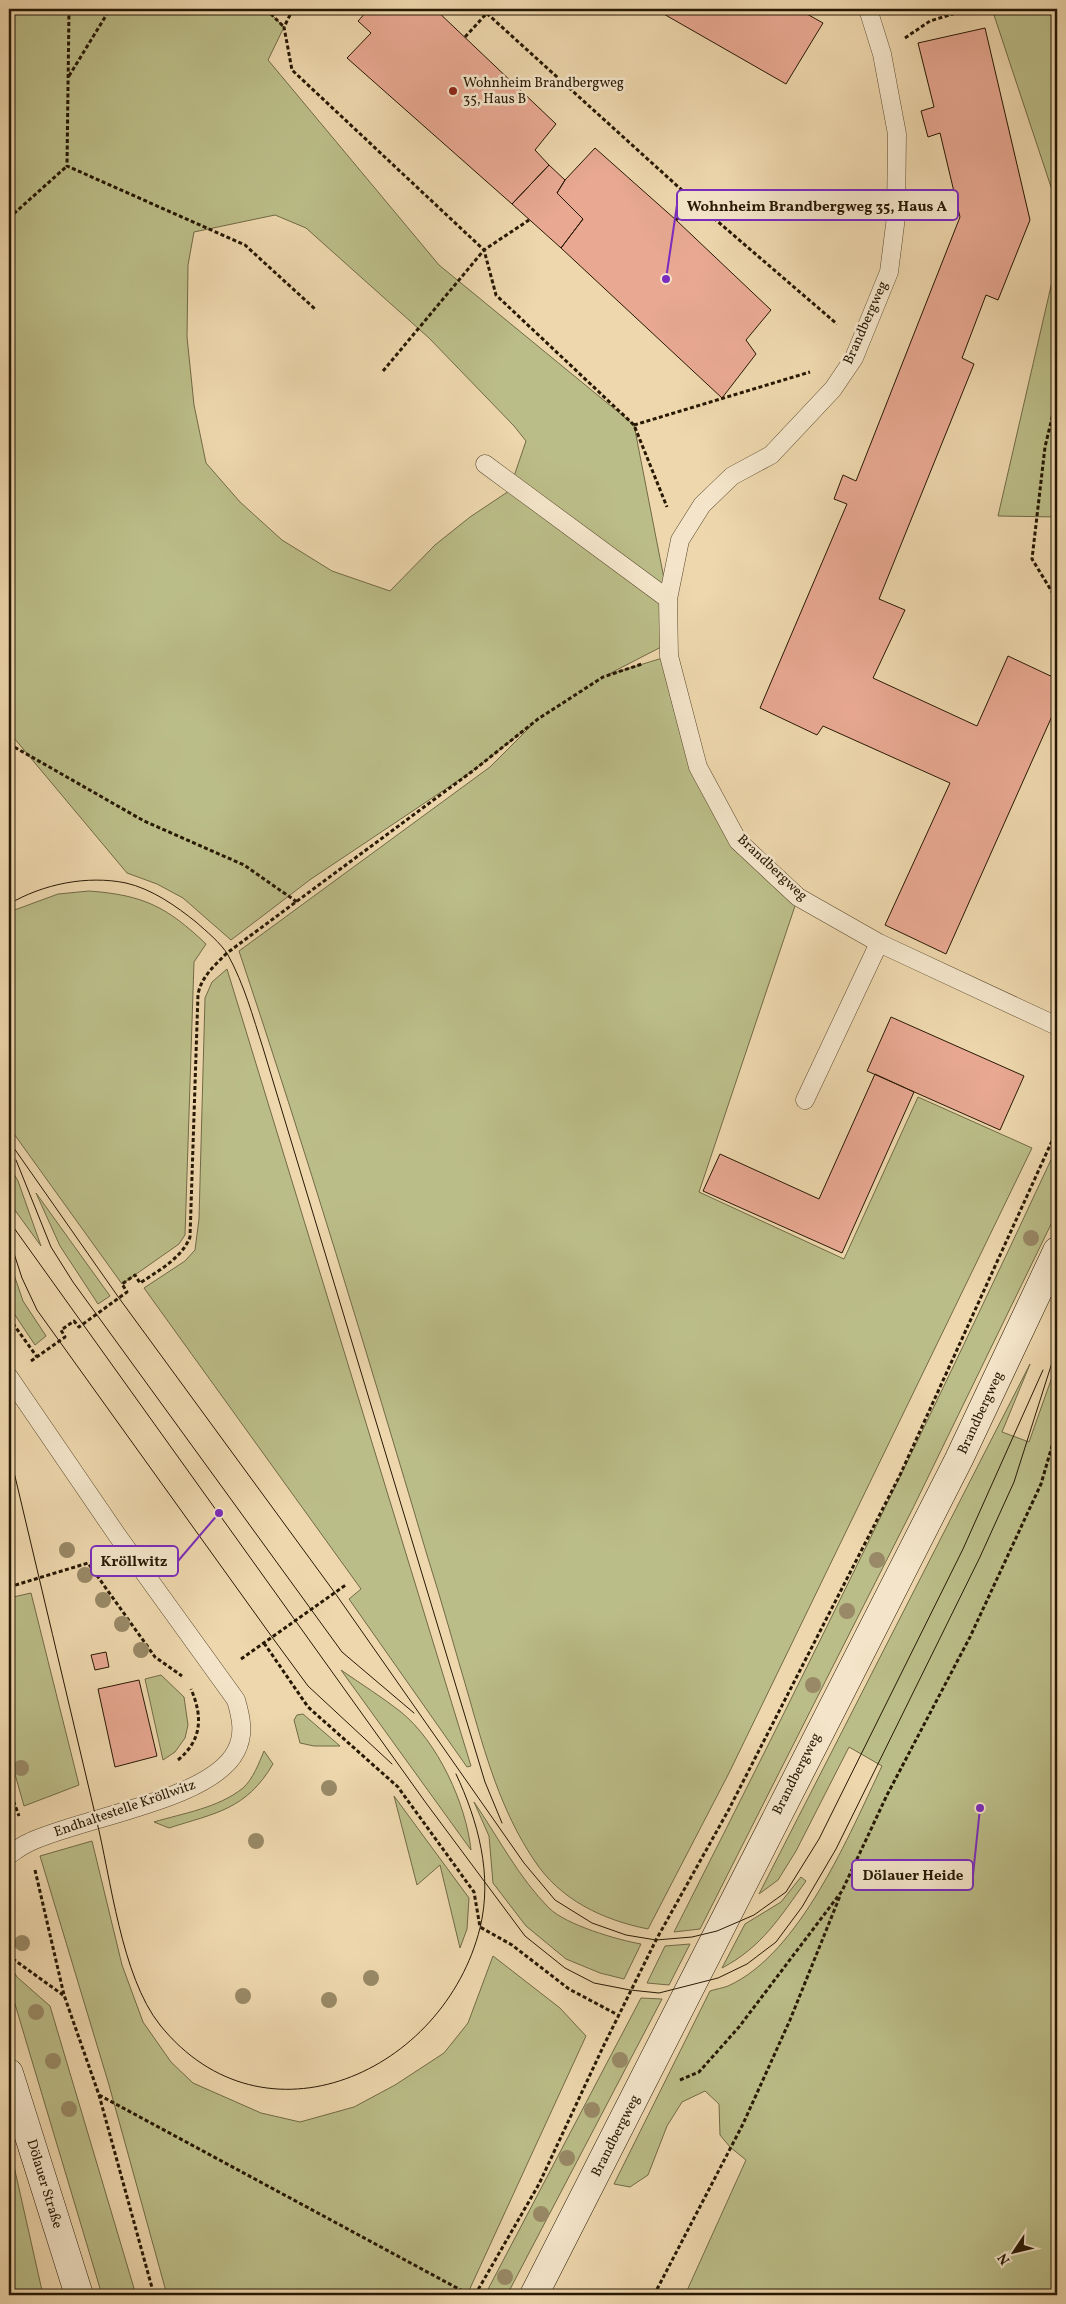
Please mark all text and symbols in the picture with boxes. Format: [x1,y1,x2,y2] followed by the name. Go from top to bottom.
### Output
[463,74,624,109] place label: Wohnheim Brandbergweg 35, Haus B
[447,85,459,97] marker: Wohnheim Brandbergweg 35, Haus B
[677,190,958,220] callout: Wohnheim Brandbergweg 35, Haus A
[687,197,947,218] text: Wohnheim Brandbergweg 35, Haus A
[839,278,893,368] street label: Brandbergweg
[733,830,811,906] street label: Brandbergweg
[953,1368,1009,1458] street label: Brandbergweg
[91,1546,178,1576] callout: Kröllwitz
[100,1552,168,1573] text: Kröllwitz
[768,1730,826,1818] street label: Brandbergweg
[52,1776,198,1842] street label: Endhaltestelle Kröllwitz
[852,1860,973,1890] callout: Dölauer Heide
[863,1866,964,1887] text: Dölauer Heide
[587,2092,645,2180] street label: Brandbergweg
[21,2137,67,2231] street label: Dölauer Straße
[988,2226,1038,2276] north arrow
[994,2249,1015,2268] text: N

